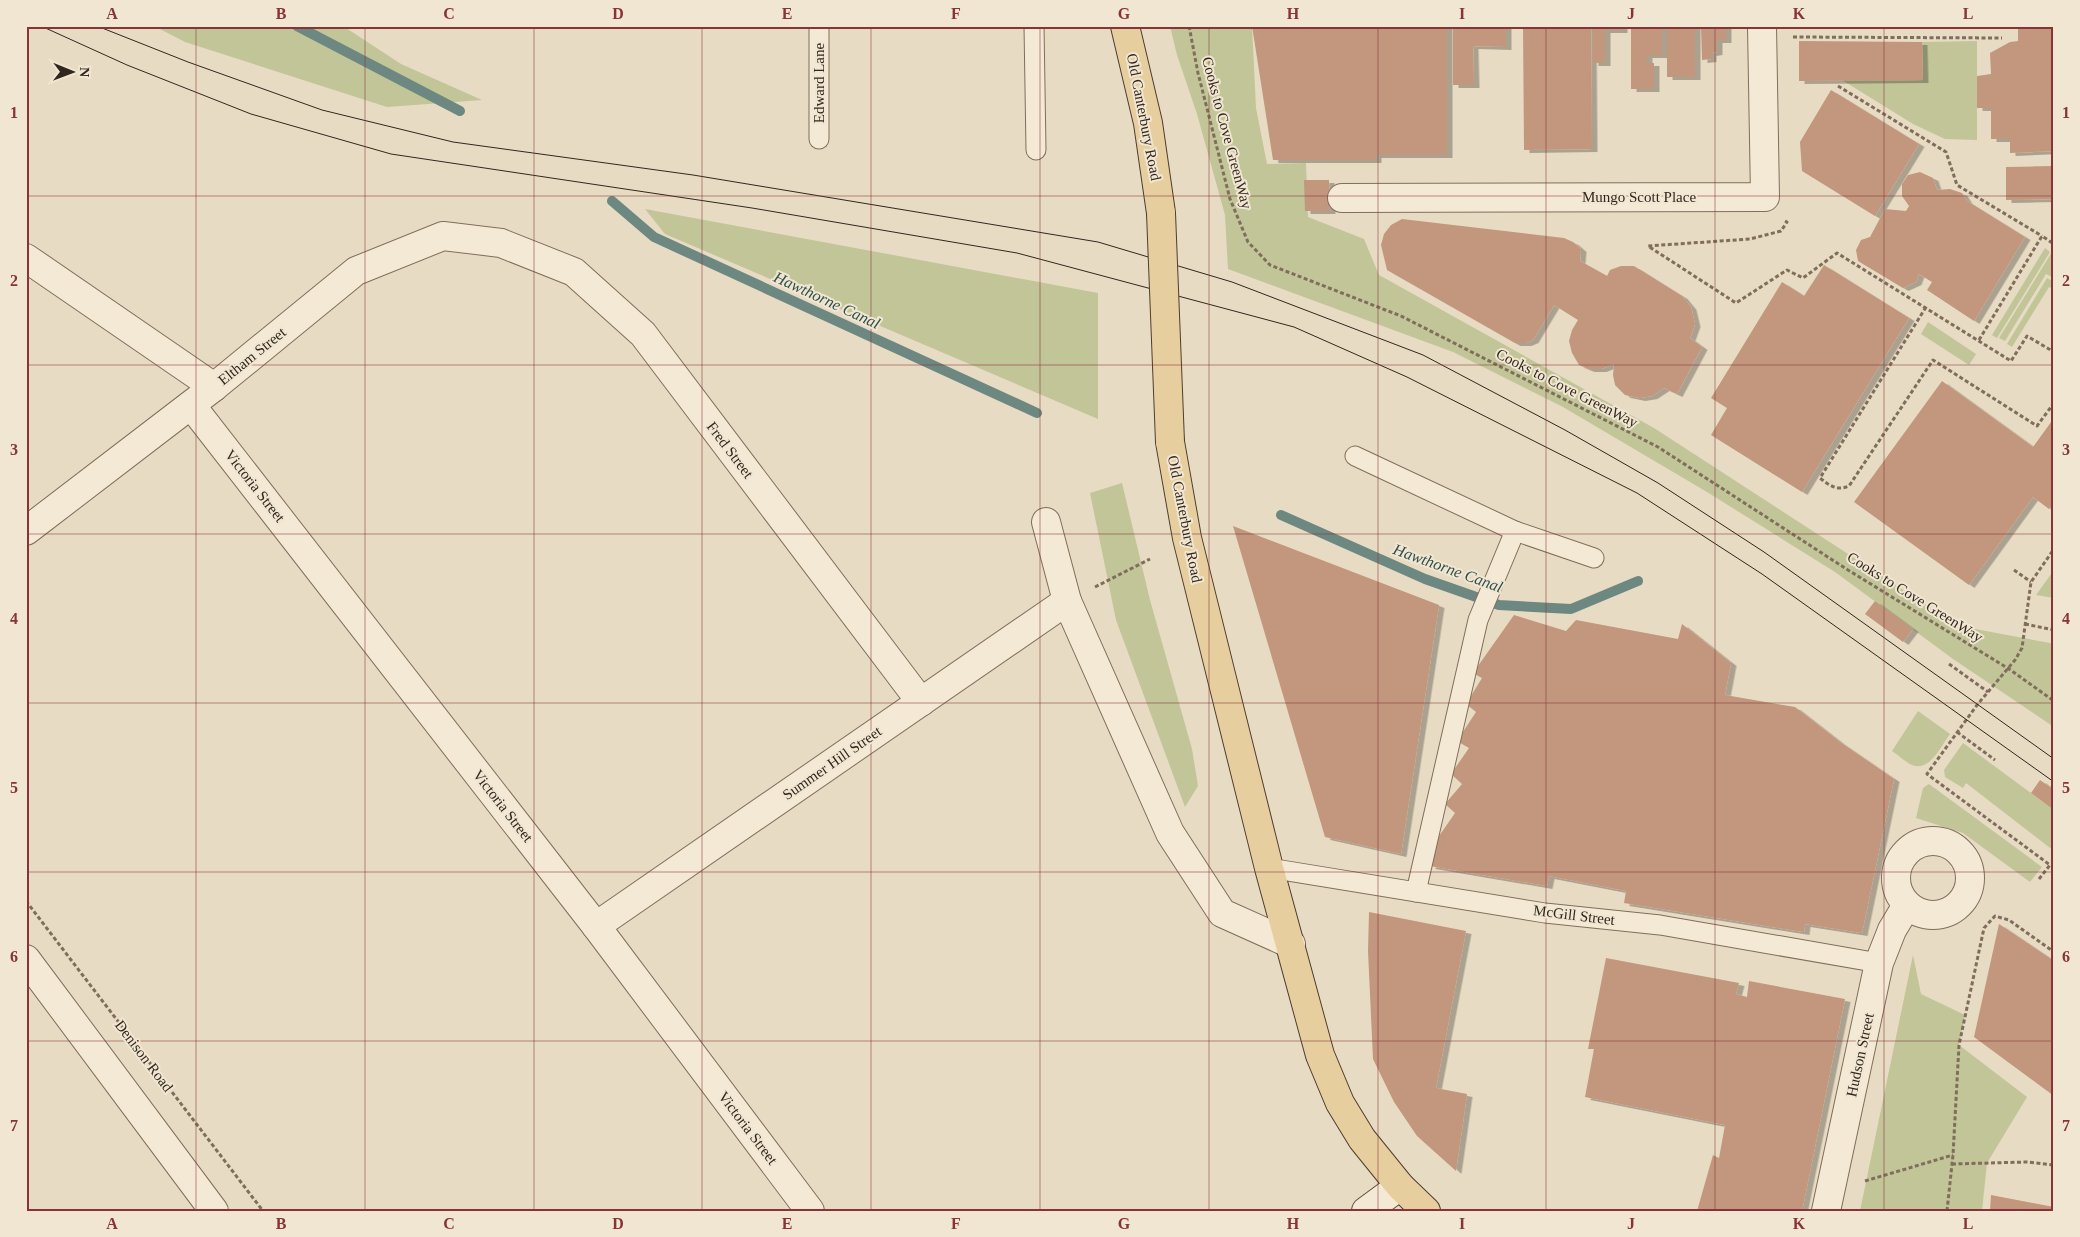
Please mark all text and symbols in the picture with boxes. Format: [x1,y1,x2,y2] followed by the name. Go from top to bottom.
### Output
[106,5,118,22] text: A
[276,5,287,22] text: B
[443,5,455,22] text: C
[612,5,624,22] text: D
[782,5,792,22] text: E
[951,5,961,22] text: F
[1118,5,1131,22] text: G
[1287,5,1300,22] text: H
[1459,5,1465,22] text: I
[1627,5,1635,22] text: J
[1793,5,1806,22] text: K
[1963,5,1973,22] text: L
[811,42,827,123] street label: Edward Lane
[48,48,98,98] north arrow
[1124,52,1164,182] street label: Old Canterbury Road
[1199,55,1255,211] street label: Cooks to Cove GreenWay
[77,67,92,77] text: N
[10,104,18,121] text: 1
[2062,104,2070,121] text: 1
[1582,189,1696,205] street label: Mungo Scott Place
[770,268,883,332] water label: Hawthorne Canal
[10,272,18,289] text: 2
[2062,272,2070,289] text: 2
[215,323,290,388] street label: Eltham Street
[1494,345,1641,431] street label: Cooks to Cove GreenWay
[704,419,757,482] street label: Fred Street
[10,441,18,458] text: 3
[2062,441,2070,458] text: 3
[222,447,289,526] street label: Victoria Street
[1165,454,1205,584] street label: Old Canterbury Road
[1390,540,1506,596] water label: Hawthorne Canal
[1844,549,1986,646] street label: Cooks to Cove GreenWay
[10,610,18,627] text: 4
[2062,610,2070,627] text: 4
[780,723,885,803] street label: Summer Hill Street
[470,767,537,846] street label: Victoria Street
[10,779,18,796] text: 5
[2062,779,2070,796] text: 5
[1532,902,1617,928] street label: McGill Street
[10,948,18,965] text: 6
[2062,948,2070,965] text: 6
[1843,1011,1877,1098] street label: Hudson Street
[112,1017,176,1095] street label: Denison Road
[715,1088,781,1168] street label: Victoria Street
[10,1117,18,1134] text: 7
[2062,1117,2070,1134] text: 7
[106,1215,118,1232] text: A
[276,1215,287,1232] text: B
[443,1215,455,1232] text: C
[612,1215,624,1232] text: D
[782,1215,792,1232] text: E
[951,1215,961,1232] text: F
[1118,1215,1131,1232] text: G
[1287,1215,1300,1232] text: H
[1459,1215,1465,1232] text: I
[1627,1215,1635,1232] text: J
[1793,1215,1806,1232] text: K
[1963,1215,1973,1232] text: L

